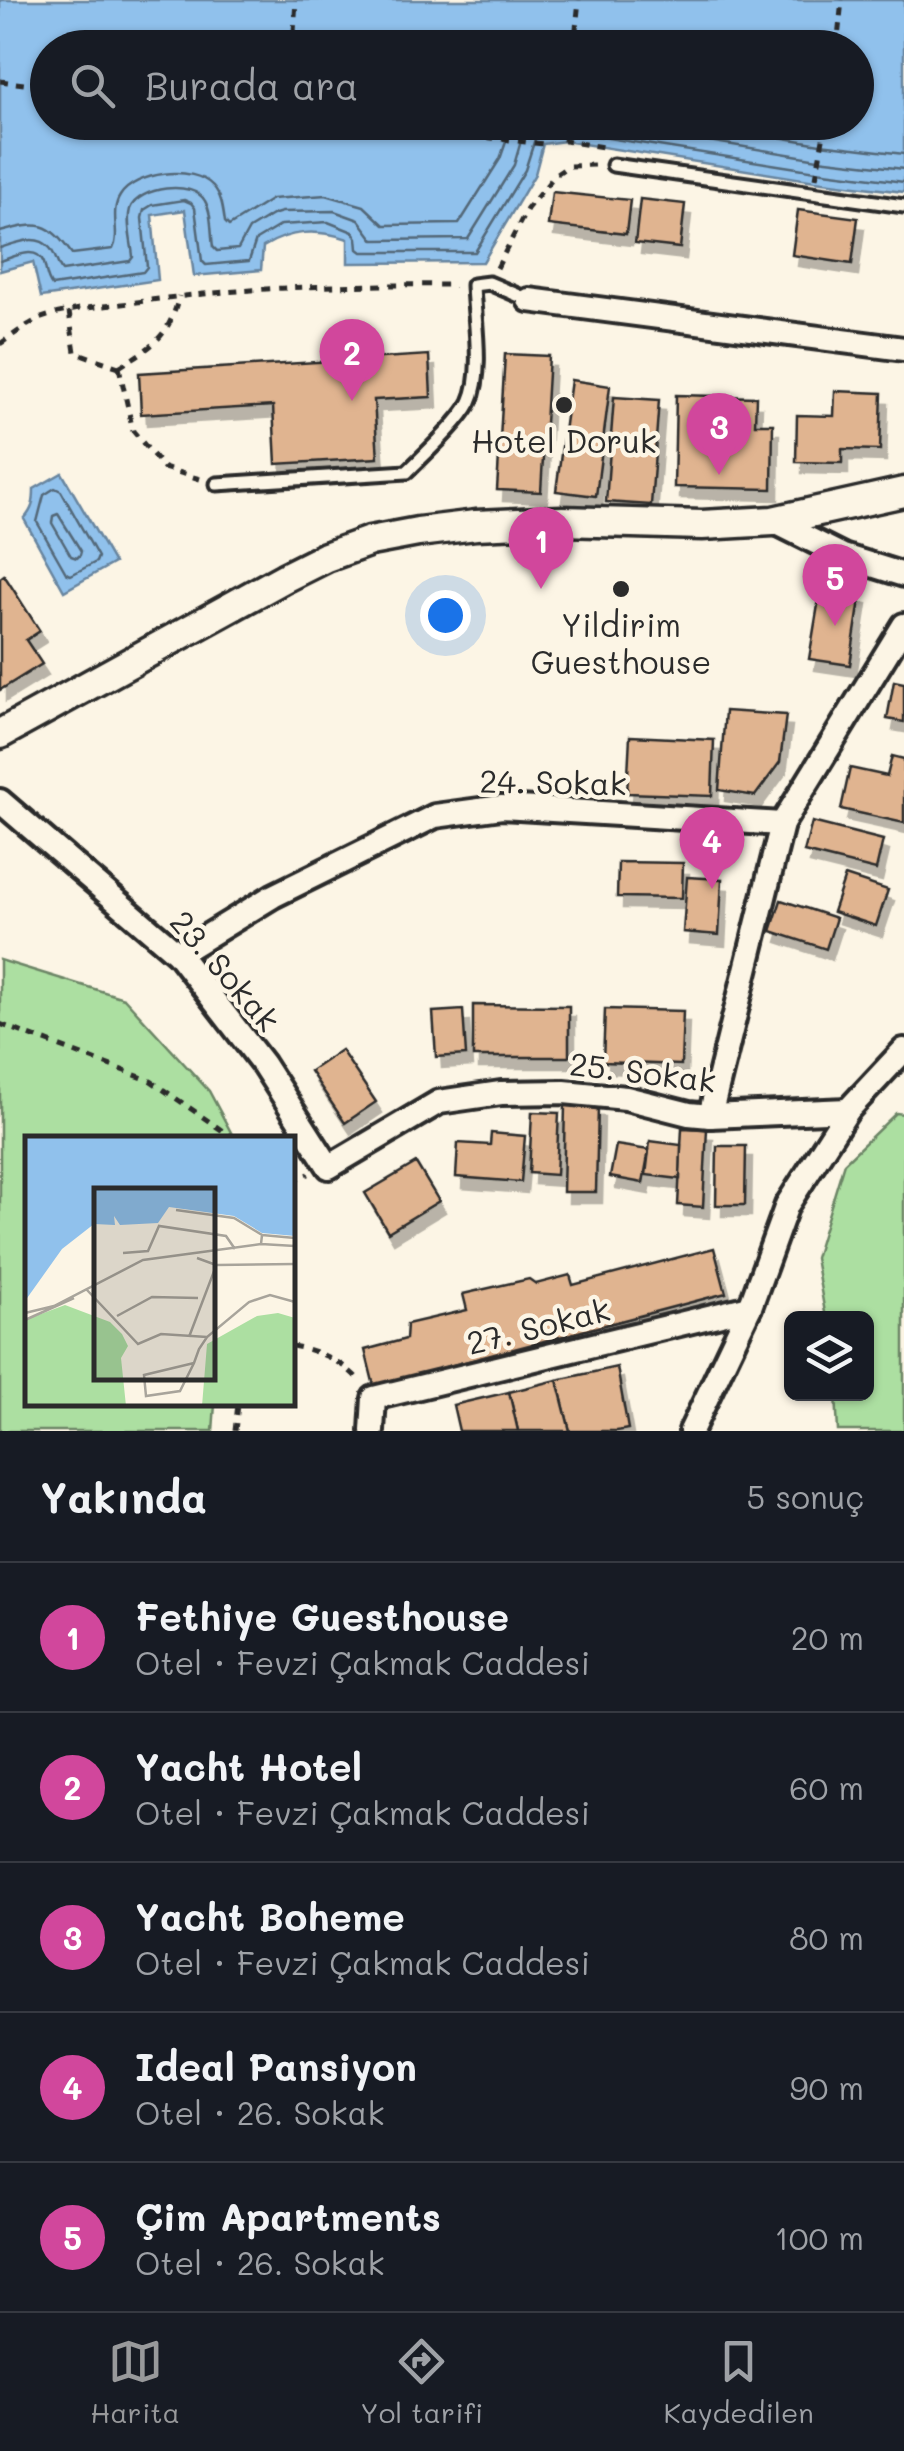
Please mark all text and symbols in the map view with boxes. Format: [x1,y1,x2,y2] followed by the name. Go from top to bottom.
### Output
[30,30,874,140] search box
[65,58,120,113] icon: search
[145,60,359,110] text: Burada ara
[320,318,384,401] pin: 2
[686,392,752,475] pin: 3
[553,394,575,416] marker: Hotel Doruk
[471,419,657,461] place label: Hotel Doruk
[508,506,574,589] pin: 1
[802,544,868,626] pin: 5
[610,578,632,600] marker: Yildirim Guesthouse
[420,590,471,641] your location
[531,603,711,682] place label: Yildirim Guesthouse
[479,759,627,803] street label: 24. Sokak
[680,806,744,889] pin: 4
[162,901,290,1039] street label: 23. Sokak
[567,1041,719,1101] street label: 25. Sokak
[25,1136,295,1406] inset map
[462,1287,614,1363] street label: 27. Sokak
[784,1311,874,1401] map controls
[784,1311,874,1401] button: layers
[40,1469,207,1524] text: Yakında
[747,1475,864,1517] text: 5 sonuç
[135,1591,509,1641] text: Fethiye Guesthouse
[65,1616,80,1658] text: 1
[791,1616,864,1658] text: 20 m
[135,1641,590,1683] text: Otel · Fevzi Çakmak Caddesi
[135,1741,362,1791] text: Yacht Hotel
[64,1766,81,1808] text: 2
[789,1766,864,1808] text: 60 m
[135,1791,590,1833] text: Otel · Fevzi Çakmak Caddesi
[135,1891,405,1941] text: Yacht Boheme
[63,1916,82,1958] text: 3
[789,1916,864,1958] text: 80 m
[135,1941,590,1983] text: Otel · Fevzi Çakmak Caddesi
[135,2041,417,2091] text: Ideal Pansiyon
[62,2066,83,2108] text: 4
[790,2066,864,2108] text: 90 m
[135,2091,384,2133] text: Otel · 26. Sokak
[135,2191,441,2241] text: Çim Apartments
[63,2216,82,2258] text: 5
[774,2216,864,2258] text: 100 m
[135,2241,384,2283] text: Otel · 26. Sokak
[90,2334,180,2430] tab: Harita
[360,2334,483,2430] tab: Yol tarifi
[663,2334,814,2430] tab: Kaydedilen

